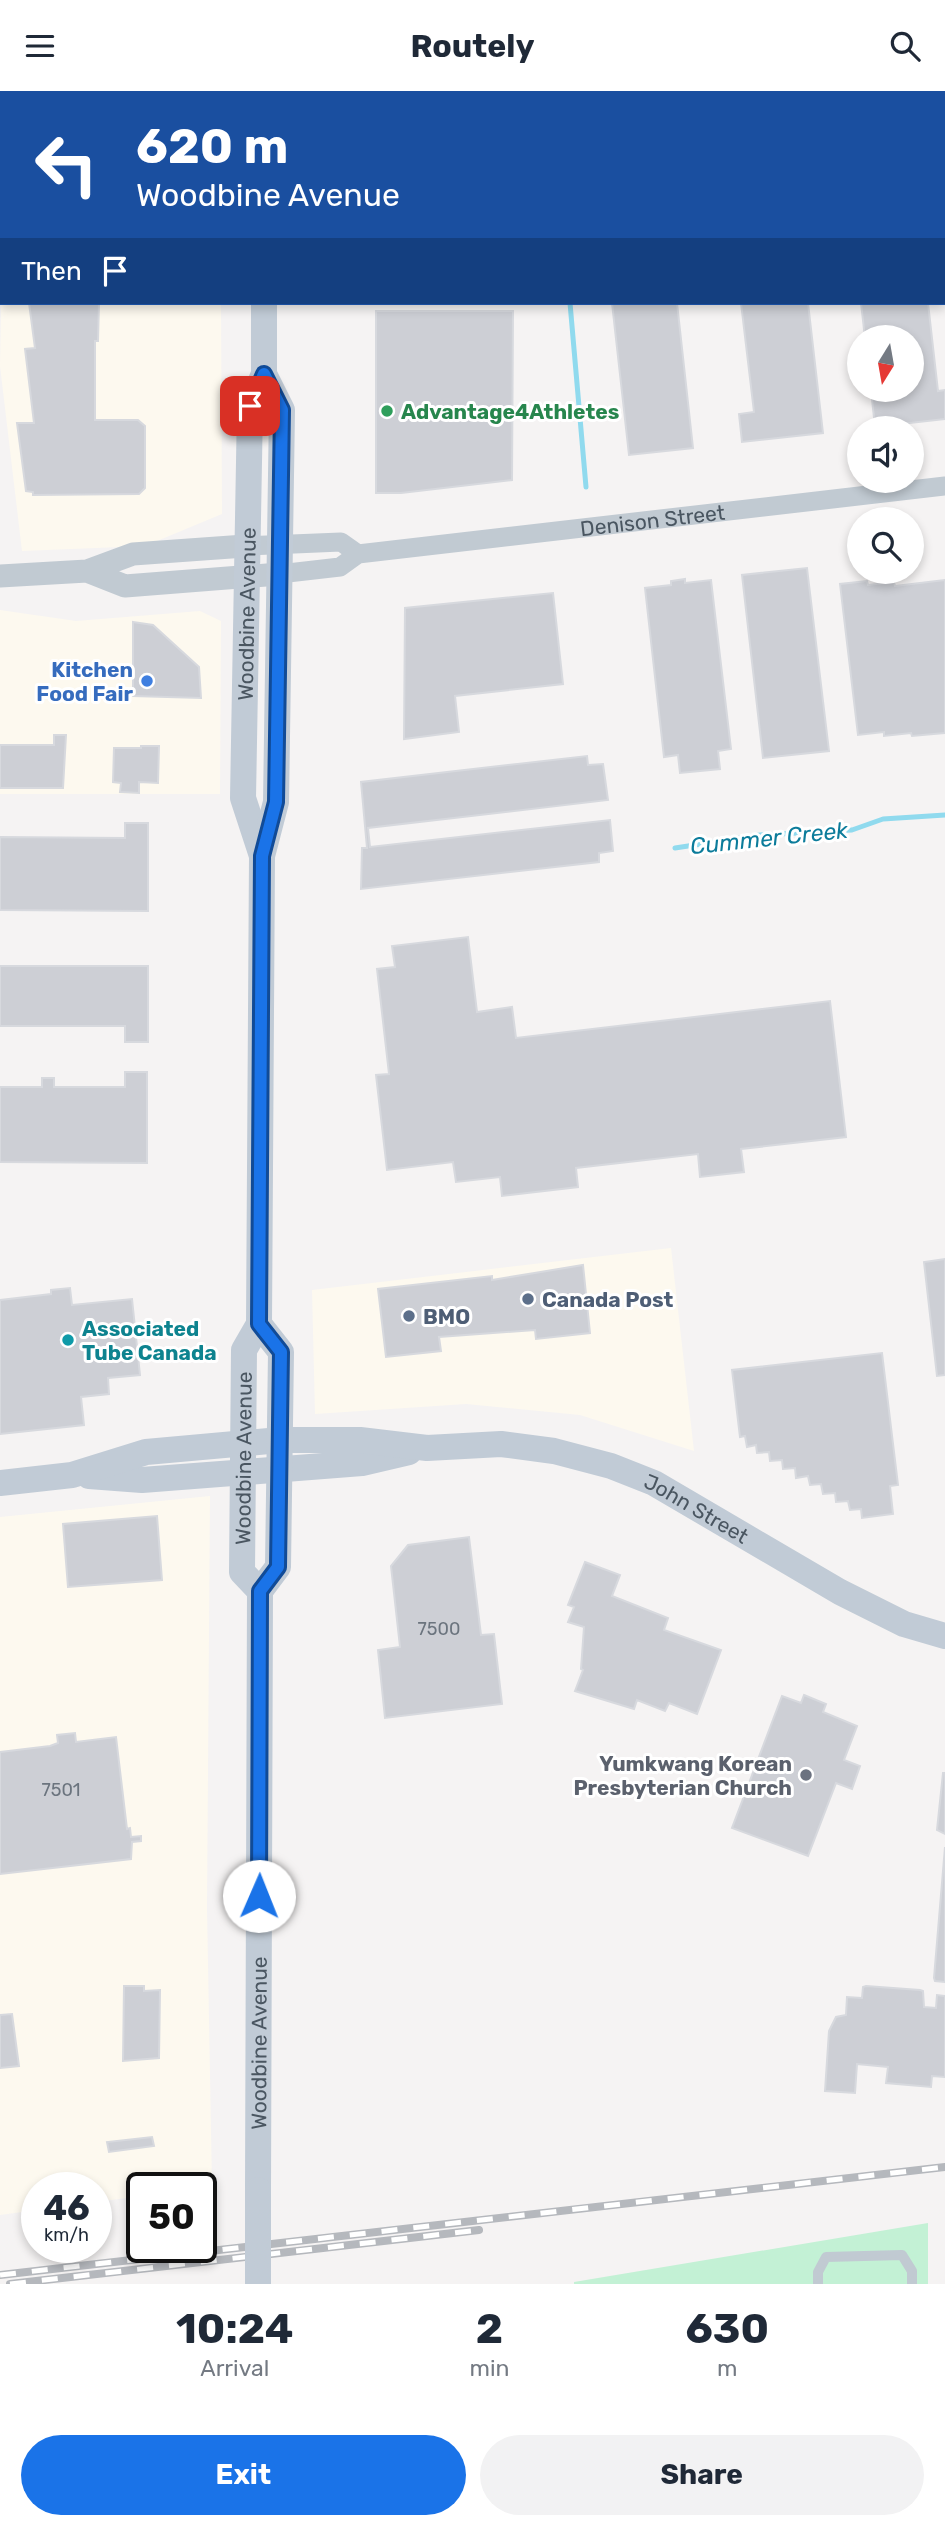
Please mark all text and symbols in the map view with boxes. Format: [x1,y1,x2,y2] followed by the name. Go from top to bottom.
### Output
[21,27,59,65] icon: menu
[410,27,535,65] text: Routely
[886,27,924,65] icon: search
[136,117,288,175] text: 620 m
[21,119,112,210] icon: left
[136,176,400,214] text: Woodbine Avenue
[96,252,134,290] icon: arrive
[21,256,82,287] text: Then
[847,325,924,403] north arrow
[847,325,924,584] map controls
[220,376,280,436] pin
[231,387,269,425] icon: arrive
[401,399,619,424] place label: Advantage4Athletes
[379,403,395,419] marker: Advantage4Athletes
[847,416,924,493] button: sound
[579,499,726,541] street label: Denison Street
[847,507,924,584] button: search
[232,527,260,701] street label: Woodbine Avenue
[36,657,133,706] place label: Kitchen Food Fair
[139,673,155,689] marker: Kitchen Food Fair
[689,816,850,860] water label: Cummer Creek
[542,1287,674,1312] place label: Canada Post
[520,1291,536,1307] marker: Canada Post
[423,1304,470,1329] place label: BMO
[401,1308,417,1324] marker: BMO
[82,1316,217,1365] place label: Associated Tube Canada
[60,1332,76,1348] marker: Associated Tube Canada
[230,1371,256,1545] street label: Woodbine Avenue
[641,1468,753,1548] street label: John Street
[418,1618,460,1640] house number: 7500
[573,1751,792,1800] place label: Yumkwang Korean Presbyterian Church
[798,1767,814,1783] marker: Yumkwang Korean Presbyterian Church
[41,1779,81,1801] house number: 7501
[222,1859,296,1933] position arrow
[246,1956,271,2130] street label: Woodbine Avenue
[126,2172,217,2263] speed limit sign: 50
[43,2187,90,2229] text: 46
[44,2224,89,2246] text: km/h
[176,2304,293,2354] text: 10:24
[476,2304,503,2354] text: 2
[685,2304,769,2354] text: 630
[200,2354,269,2382] text: Arrival
[469,2354,509,2382] text: min
[717,2354,737,2382] text: m
[21,2435,466,2515] button: Exit
[480,2435,924,2515] button: Share

